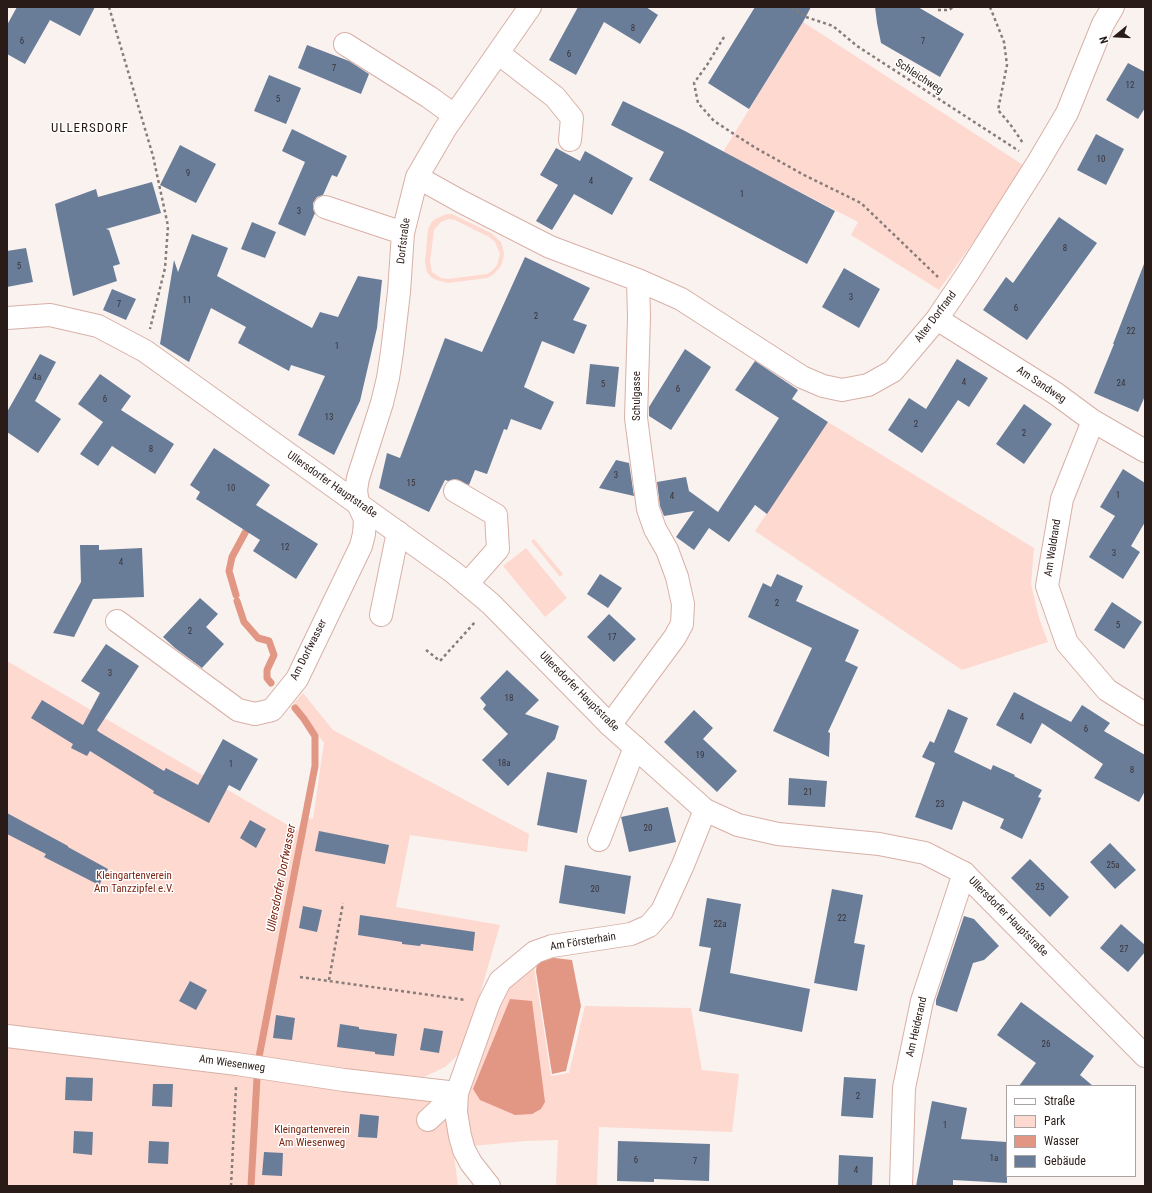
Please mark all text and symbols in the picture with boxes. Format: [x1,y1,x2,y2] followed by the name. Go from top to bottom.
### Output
[1096,16,1136,56] north arrow
[631,24,635,34] house number: 8
[1097,35,1111,45] text: N
[20,37,24,47] house number: 6
[921,37,925,47] house number: 7
[567,50,571,60] house number: 6
[893,57,945,97] street label: Schleichweg
[332,64,336,74] house number: 7
[1126,81,1134,91] house number: 12
[276,95,280,105] house number: 5
[51,121,129,137] district label: ULLERSDORF
[1097,155,1105,165] house number: 10
[186,169,190,179] house number: 9
[589,177,593,187] house number: 4
[740,190,744,200] house number: 1
[297,207,301,217] house number: 3
[395,217,413,265] street label: Dorfstraße
[1063,244,1067,254] house number: 8
[17,262,21,272] house number: 5
[912,289,960,345] street label: Alter Dorfrand
[849,293,853,303] house number: 3
[183,296,191,306] house number: 11
[117,300,121,310] house number: 7
[1014,304,1018,314] house number: 6
[534,312,538,322] house number: 2
[1127,327,1135,337] house number: 22
[335,342,339,352] house number: 1
[1014,364,1068,406] street label: Am Sandweg
[630,371,644,421] street label: Schulgasse
[33,373,41,383] house number: 4a
[962,378,966,388] house number: 4
[1117,379,1125,389] house number: 24
[601,380,605,390] house number: 5
[676,385,680,395] house number: 6
[103,395,107,405] house number: 6
[325,413,333,423] house number: 13
[914,420,918,430] house number: 2
[1022,429,1026,439] house number: 2
[149,445,153,455] house number: 8
[284,449,380,521] street label: Ullersdorfer Hauptstraße
[614,471,618,481] house number: 3
[407,479,415,489] house number: 15
[227,484,235,494] house number: 10
[1116,491,1120,501] house number: 1
[670,492,674,502] house number: 4
[1042,518,1064,578] street label: Am Waldrand
[281,543,289,553] house number: 12
[1112,549,1116,559] house number: 3
[119,558,123,568] house number: 4
[775,599,779,609] house number: 2
[288,617,330,683] street label: Am Dorfwasser
[1116,621,1120,631] house number: 5
[188,627,192,637] house number: 2
[608,633,616,643] house number: 17
[536,649,622,735] street label: Ullersdorfer Hauptstraße
[108,669,112,679] house number: 3
[505,694,513,704] house number: 18
[1020,713,1024,723] house number: 4
[1084,725,1088,735] house number: 6
[696,751,704,761] house number: 19
[497,759,511,769] house number: 18a
[229,760,233,770] house number: 1
[1130,766,1134,776] house number: 8
[804,788,812,798] house number: 21
[936,800,944,810] house number: 23
[265,823,299,933] water label: Ullersdorfer Dorfwasser
[644,824,652,834] house number: 20
[1106,861,1120,871] house number: 25a
[94,869,174,895] park label: Kleingartenverein Am Tanzzipfel e.V.
[965,874,1051,960] street label: Ullersdorfer Hauptstraße
[1036,883,1044,893] house number: 25
[591,885,599,895] house number: 20
[838,914,846,924] house number: 22
[713,920,727,930] house number: 22a
[549,930,617,954] street label: Am Försterhain
[1120,945,1128,955] house number: 27
[904,996,930,1058] street label: Am Heiderand
[1042,1040,1050,1050] house number: 26
[198,1053,266,1075] street label: Am Wiesenweg
[1006,1085,1136,1177] legend
[856,1092,860,1102] house number: 2
[1044,1094,1075,1108] text: Straße
[1044,1114,1065,1128] text: Park
[943,1121,947,1131] house number: 1
[274,1123,350,1149] park label: Kleingartenverein Am Wiesenweg
[1044,1134,1079,1148] text: Wasser
[990,1154,998,1164] house number: 1a
[1044,1154,1086,1168] text: Gebäude
[634,1156,638,1166] house number: 6
[693,1157,697,1167] house number: 7
[854,1166,858,1176] house number: 4

